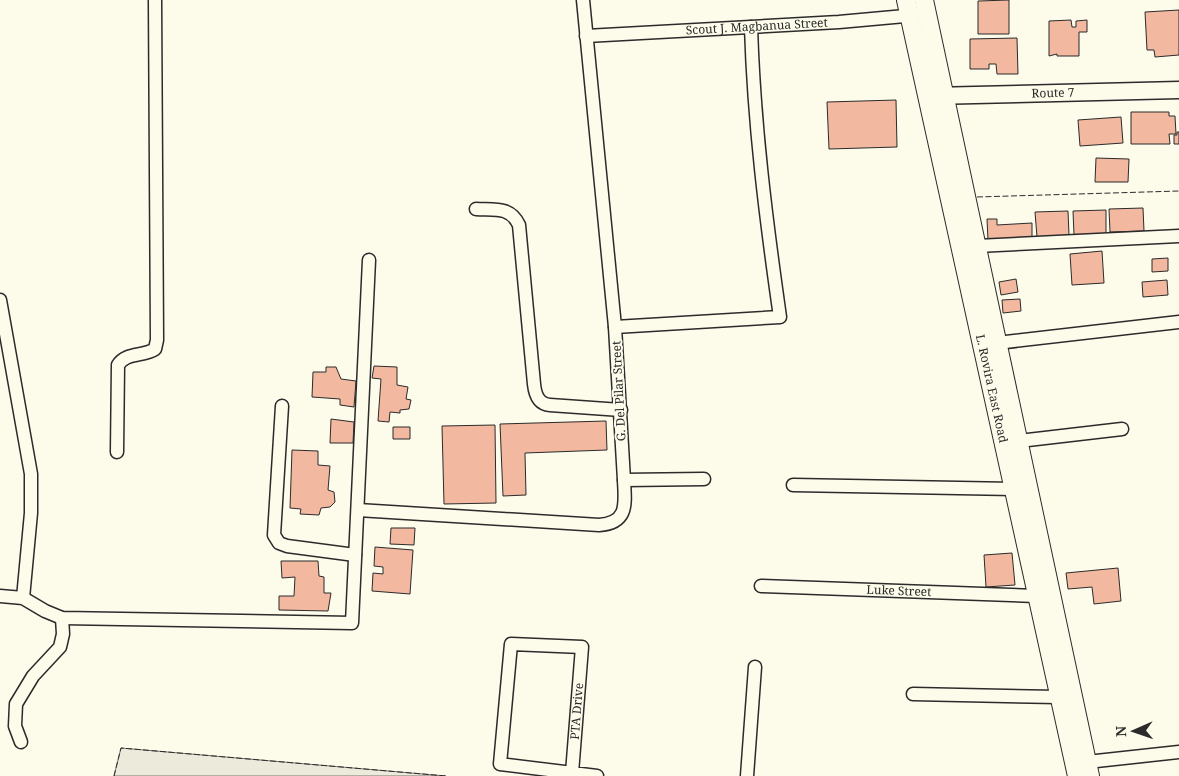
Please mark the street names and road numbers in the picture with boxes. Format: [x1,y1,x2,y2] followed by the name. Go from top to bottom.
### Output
[685,14,828,38] street label: Scout J. Magbanua Street
[1031,84,1075,102] street label: Route 7
[972,333,1012,445] street label: L. Rovira East Road
[607,340,630,442] street label: G. Del Pilar Street
[866,581,932,600] street label: Luke Street
[566,682,587,740] street label: PTA Drive

